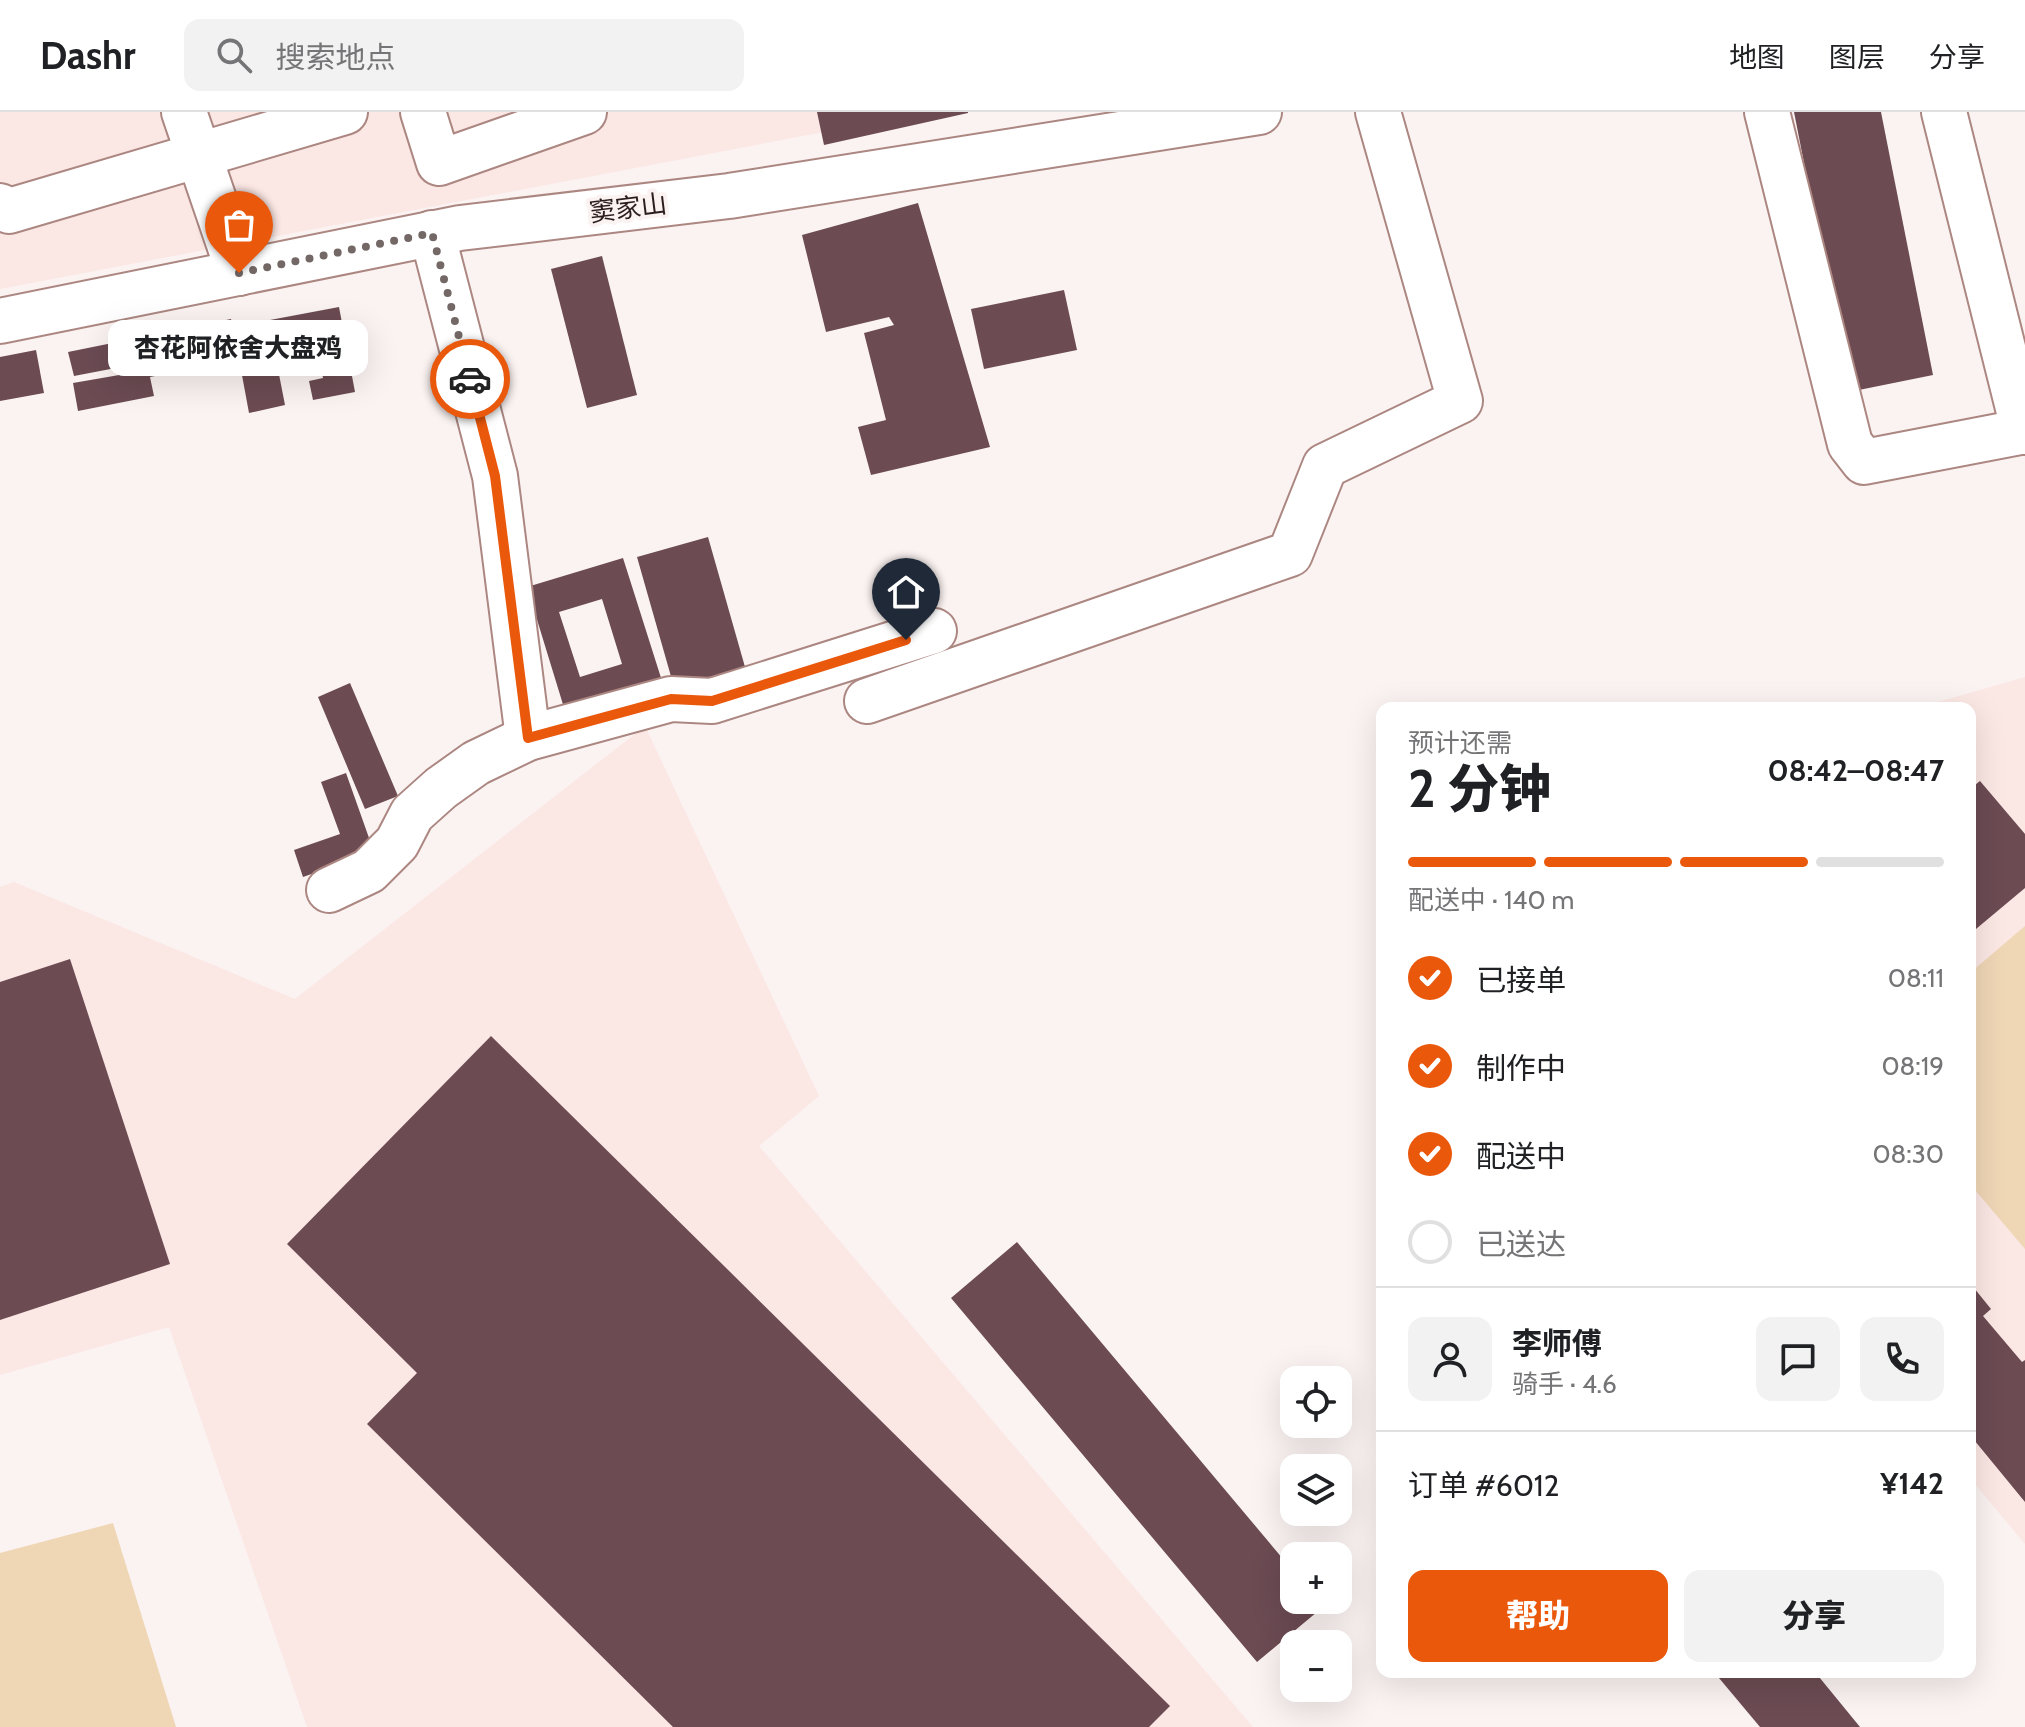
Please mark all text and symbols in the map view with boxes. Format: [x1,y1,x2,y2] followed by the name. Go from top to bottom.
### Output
[184,19,744,91] search box
[40,32,136,79] text: Dashr
[212,33,256,77] icon: search
[276,39,396,76] text: 搜索地点
[1729,40,1785,74] text: 地图
[1829,40,1885,74] text: 图层
[1929,40,1985,74] text: 分享
[587,187,669,229] street label: 窦家山
[205,191,273,273] pin
[217,203,261,247] icon: bag
[109,321,369,377] callout: 杏花阿依舍大盘鸡
[134,332,342,364] text: 杏花阿依舍大盘鸡
[430,339,510,419] courier
[448,357,492,401] icon: car
[872,558,940,640] pin
[884,570,928,614] icon: home
[1408,727,1512,759] text: 预计还需
[1767,752,1944,789] text: 08:42–08:47
[1408,757,1551,820] text: 2 分钟
[1408,884,1574,916] text: 配送中 · 140 m
[1408,956,1452,1000] icon: check
[1476,962,1566,999] text: 已接单
[1888,962,1944,994] text: 08:11
[1408,1044,1452,1088] icon: check
[1476,1050,1566,1087] text: 制作中
[1881,1050,1944,1082] text: 08:19
[1408,1132,1452,1176] icon: check
[1476,1138,1566,1175] text: 配送中
[1872,1138,1944,1170] text: 08:30
[1476,1226,1566,1263] text: 已送达
[1408,1317,1492,1401] button: person
[1756,1317,1840,1401] button: chat
[1860,1317,1944,1401] button: phone
[1512,1325,1602,1362] text: 李师傅
[1280,1366,1352,1702] map controls
[1280,1366,1352,1438] button: locate
[1512,1368,1617,1400] text: 骑手 · 4.6
[1280,1454,1352,1526] button: layers
[1880,1465,1944,1502] text: ¥142
[1408,1467,1559,1504] text: 订单 #6012
[1280,1542,1352,1614] button: +
[1408,1570,1668,1662] button: 帮助
[1684,1570,1944,1662] button: 分享
[1280,1630,1352,1702] button: −

